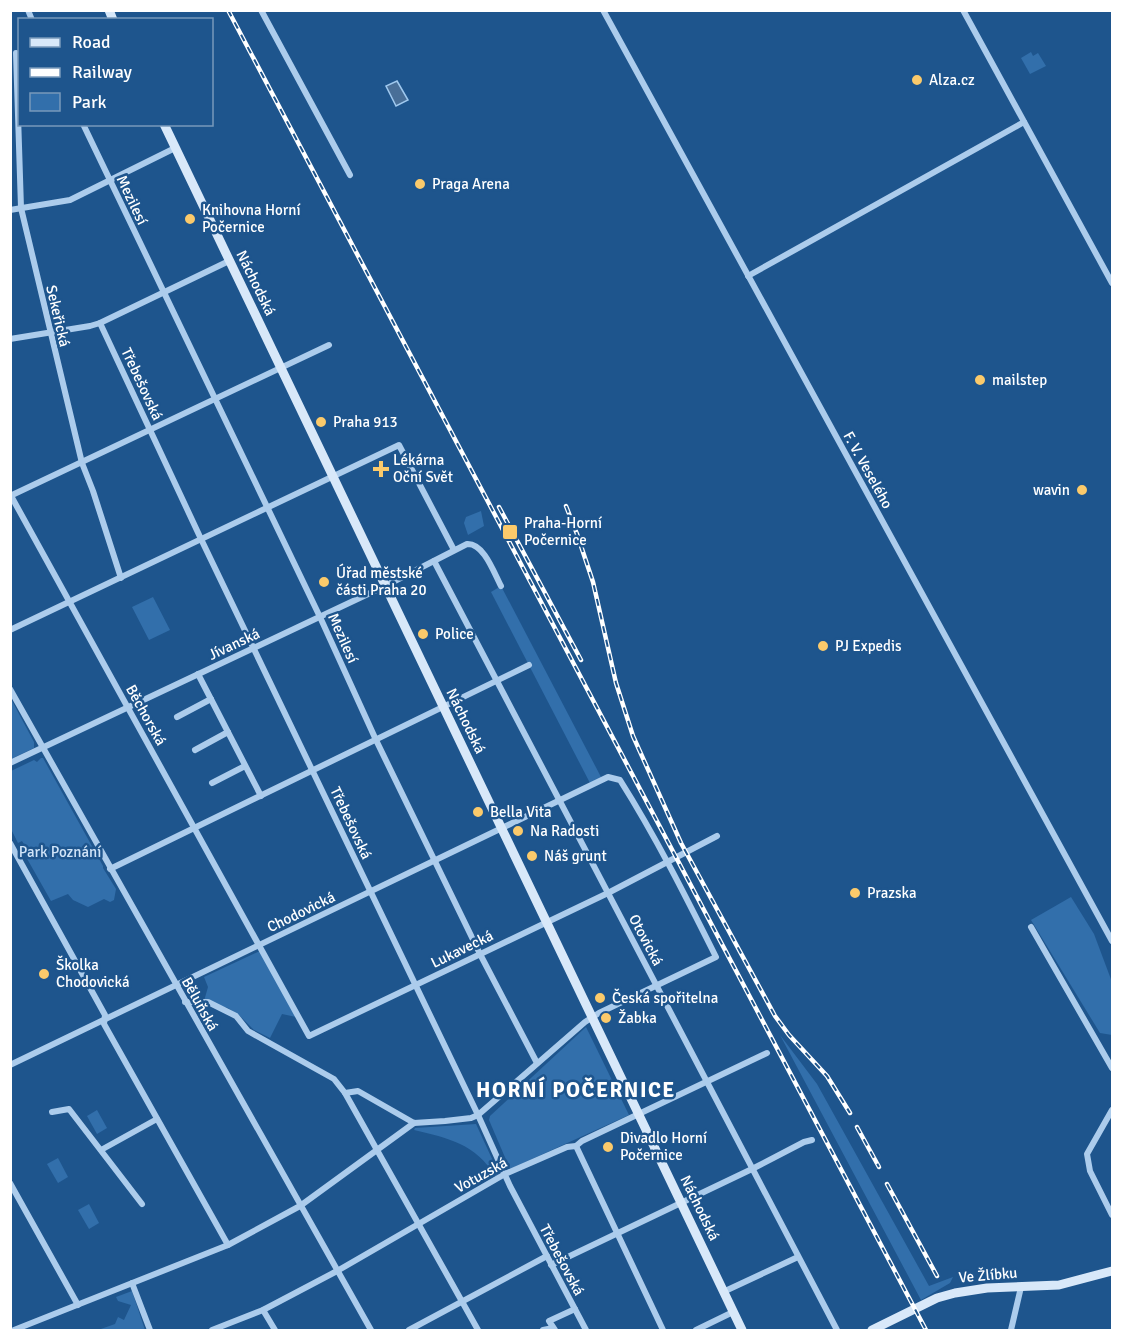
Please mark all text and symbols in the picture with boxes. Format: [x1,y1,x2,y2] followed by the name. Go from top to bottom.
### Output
[18,18,213,126] legend
[72,31,111,53] text: Road
[72,61,133,83] text: Railway
[929,71,975,89] place label: Alza.cz
[910,73,924,87] marker: Alza.cz
[72,91,107,113] text: Park
[113,172,151,228] street label: Mezilesí
[432,175,510,193] place label: Praga Arena
[413,177,427,191] marker: Praga Arena
[202,201,301,236] place label: Knihovna Horní Počernice
[183,212,197,226] marker: Knihovna Horní Počernice
[232,247,280,319] street label: Náchodská
[42,283,74,349] street label: Sekeřická
[117,345,167,423] street label: Třebešovská
[992,371,1047,389] place label: mailstep
[973,373,987,387] marker: mailstep
[333,413,398,431] place label: Praha 913
[314,415,328,429] marker: Praha 913
[839,428,897,512] street label: F. V. Veselého
[393,451,453,486] place label: Lékárna Oční Svět
[374,462,388,476] marker: Lékárna Oční Svět
[1033,481,1070,499] place label: wavin
[1075,483,1089,497] marker: wavin
[524,514,602,549] place label: Praha-Horní Počernice
[501,523,519,541] marker: Praha-Horní Počernice
[336,563,427,599] place label: Úřad městské části Praha 20
[317,575,331,589] marker: Úřad městské části Praha 20
[324,610,362,666] street label: Mezilesí
[205,624,263,664] street label: Jívanská
[435,625,474,643] place label: Police
[416,627,430,641] marker: Police
[835,637,902,655] place label: PJ Expedis
[816,639,830,653] marker: PJ Expedis
[122,681,170,749] street label: Běchorská
[442,685,490,757] street label: Náchodská
[326,784,376,862] street label: Třebešovská
[490,803,552,821] place label: Bella Vita
[471,805,485,819] marker: Bella Vita
[530,822,599,840] place label: Na Radosti
[511,824,525,838] marker: Na Radosti
[19,843,101,861] park label: Park Poznání
[544,847,607,865] place label: Náš grunt
[525,849,539,863] marker: Náš grunt
[867,884,917,902] place label: Prazska
[848,886,862,900] marker: Prazska
[264,888,338,936] street label: Chodovická
[625,911,667,969] street label: Otovická
[428,926,496,972] street label: Lukavecká
[56,955,130,991] place label: Školka Chodovická
[37,967,51,981] marker: Školka Chodovická
[178,974,222,1034] street label: Běluňská
[612,988,718,1007] place label: Česká spořitelna
[593,991,607,1005] marker: Česká spořitelna
[618,1009,657,1027] place label: Žabka
[599,1011,613,1025] marker: Žabka
[476,1076,676,1103] district label: HORNÍ POČERNICE
[620,1129,707,1164] place label: Divadlo Horní Počernice
[601,1140,615,1154] marker: Divadlo Horní Počernice
[452,1153,510,1197] street label: Votuzská
[676,1172,724,1244] street label: Náchodská
[536,1221,588,1299] street label: Třebešovská
[958,1263,1018,1287] street label: Ve Žlíbku

